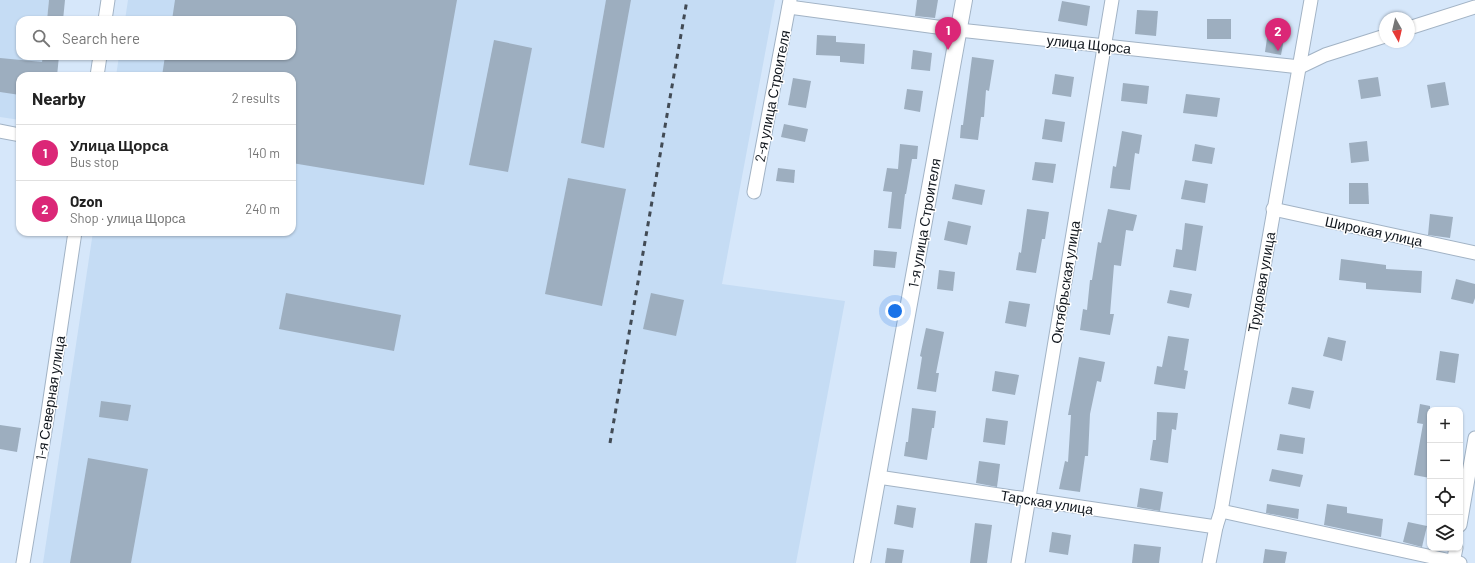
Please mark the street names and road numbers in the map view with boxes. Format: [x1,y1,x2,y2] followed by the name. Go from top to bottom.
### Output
[751,29,793,163] street label: 2-я улица Строителя
[1046,31,1132,57] street label: улица Щорса
[904,157,944,289] street label: 1-я улица Строителя
[1324,212,1425,250] street label: Широкая улица
[1047,219,1083,345] street label: Октябрьская улица
[1244,230,1278,334] street label: Трудовая улица
[32,334,68,462] street label: 1-я Северная улица
[999,486,1095,518] street label: Тарская улица

